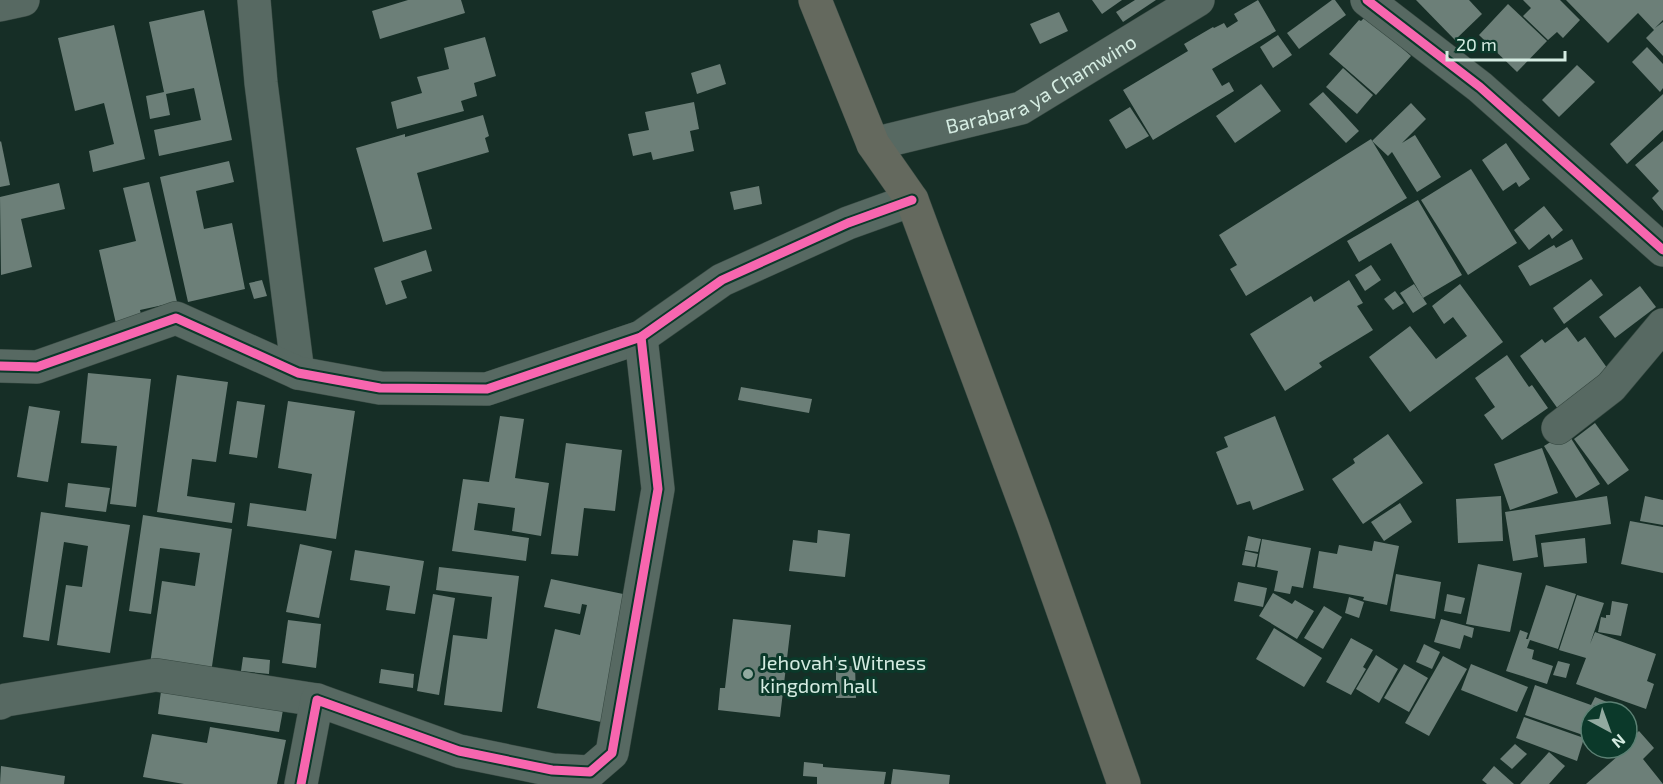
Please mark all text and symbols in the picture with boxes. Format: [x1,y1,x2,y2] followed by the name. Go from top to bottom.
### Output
[1447,24,1566,62] scale bar
[943,29,1140,138] street label: Barabara ya Chamwino
[1456,33,1497,55] text: 20 m
[760,650,926,697] place label: Jehovah's Witness kingdom hall
[741,667,755,681] marker: Jehovah's Witness kingdom hall
[1579,700,1639,760] north arrow
[1609,731,1630,753] text: N

